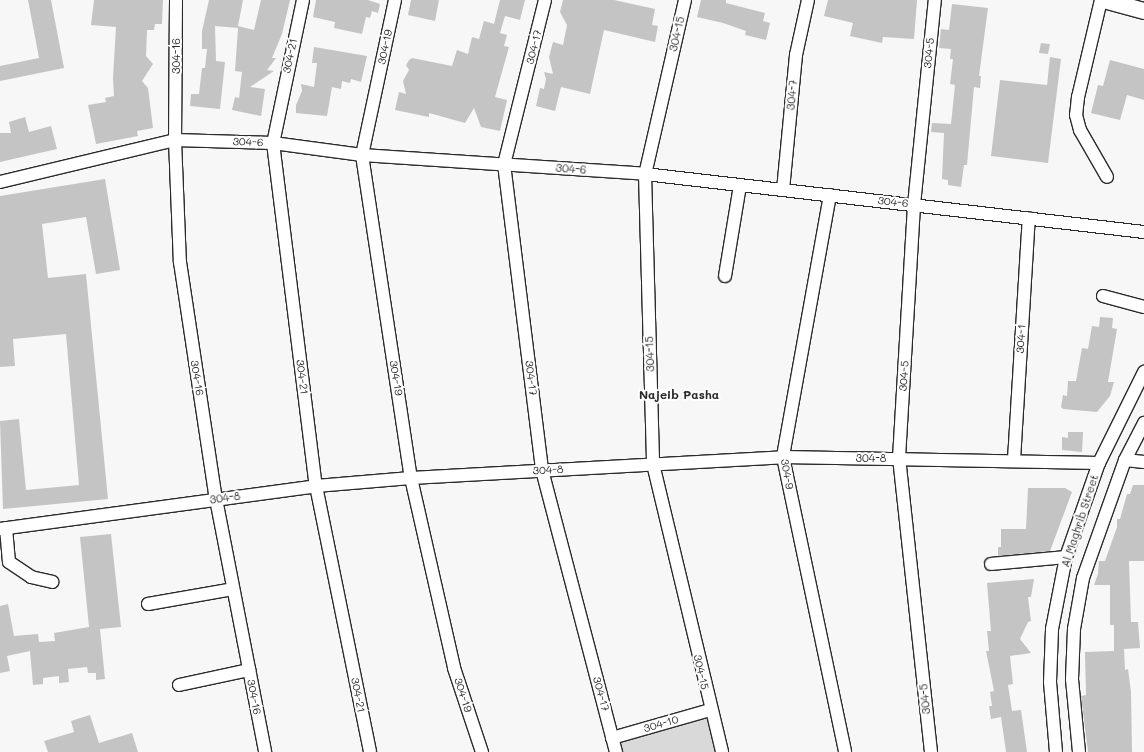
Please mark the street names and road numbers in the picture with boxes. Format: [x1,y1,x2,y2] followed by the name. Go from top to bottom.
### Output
[667,15,687,53] street label: 304-15
[375,28,395,66] street label: 304-19
[523,28,545,66] street label: 304-17
[280,37,300,75] street label: 304-21
[921,37,937,69] street label: 304-5
[169,38,183,74] street label: 304-16
[784,79,800,111] street label: 304-7
[232,135,264,149] street label: 304-6
[555,161,587,177] street label: 304-6
[877,194,909,210] street label: 304-6
[1013,324,1029,354] street label: 304-1
[643,336,657,372] street label: 304-15
[188,359,206,397] street label: 304-16
[293,359,311,395] street label: 304-21
[387,359,405,397] street label: 304-19
[522,360,540,396] street label: 304-17
[896,360,912,392] street label: 304-5
[856,451,886,465] street label: 304-8
[778,458,796,490] street label: 304-9
[532,463,564,477] street label: 304-8
[1059,473,1101,569] street label: Al Maghrib Street
[209,489,241,507] street label: 304-8
[691,653,711,691] street label: 304-15
[590,675,612,713] street label: 304-17
[348,676,368,714] street label: 304-21
[451,676,475,714] street label: 304-19
[244,678,264,716] street label: 304-16
[917,683,933,715] street label: 304-5
[642,713,680,735] street label: 304-10

